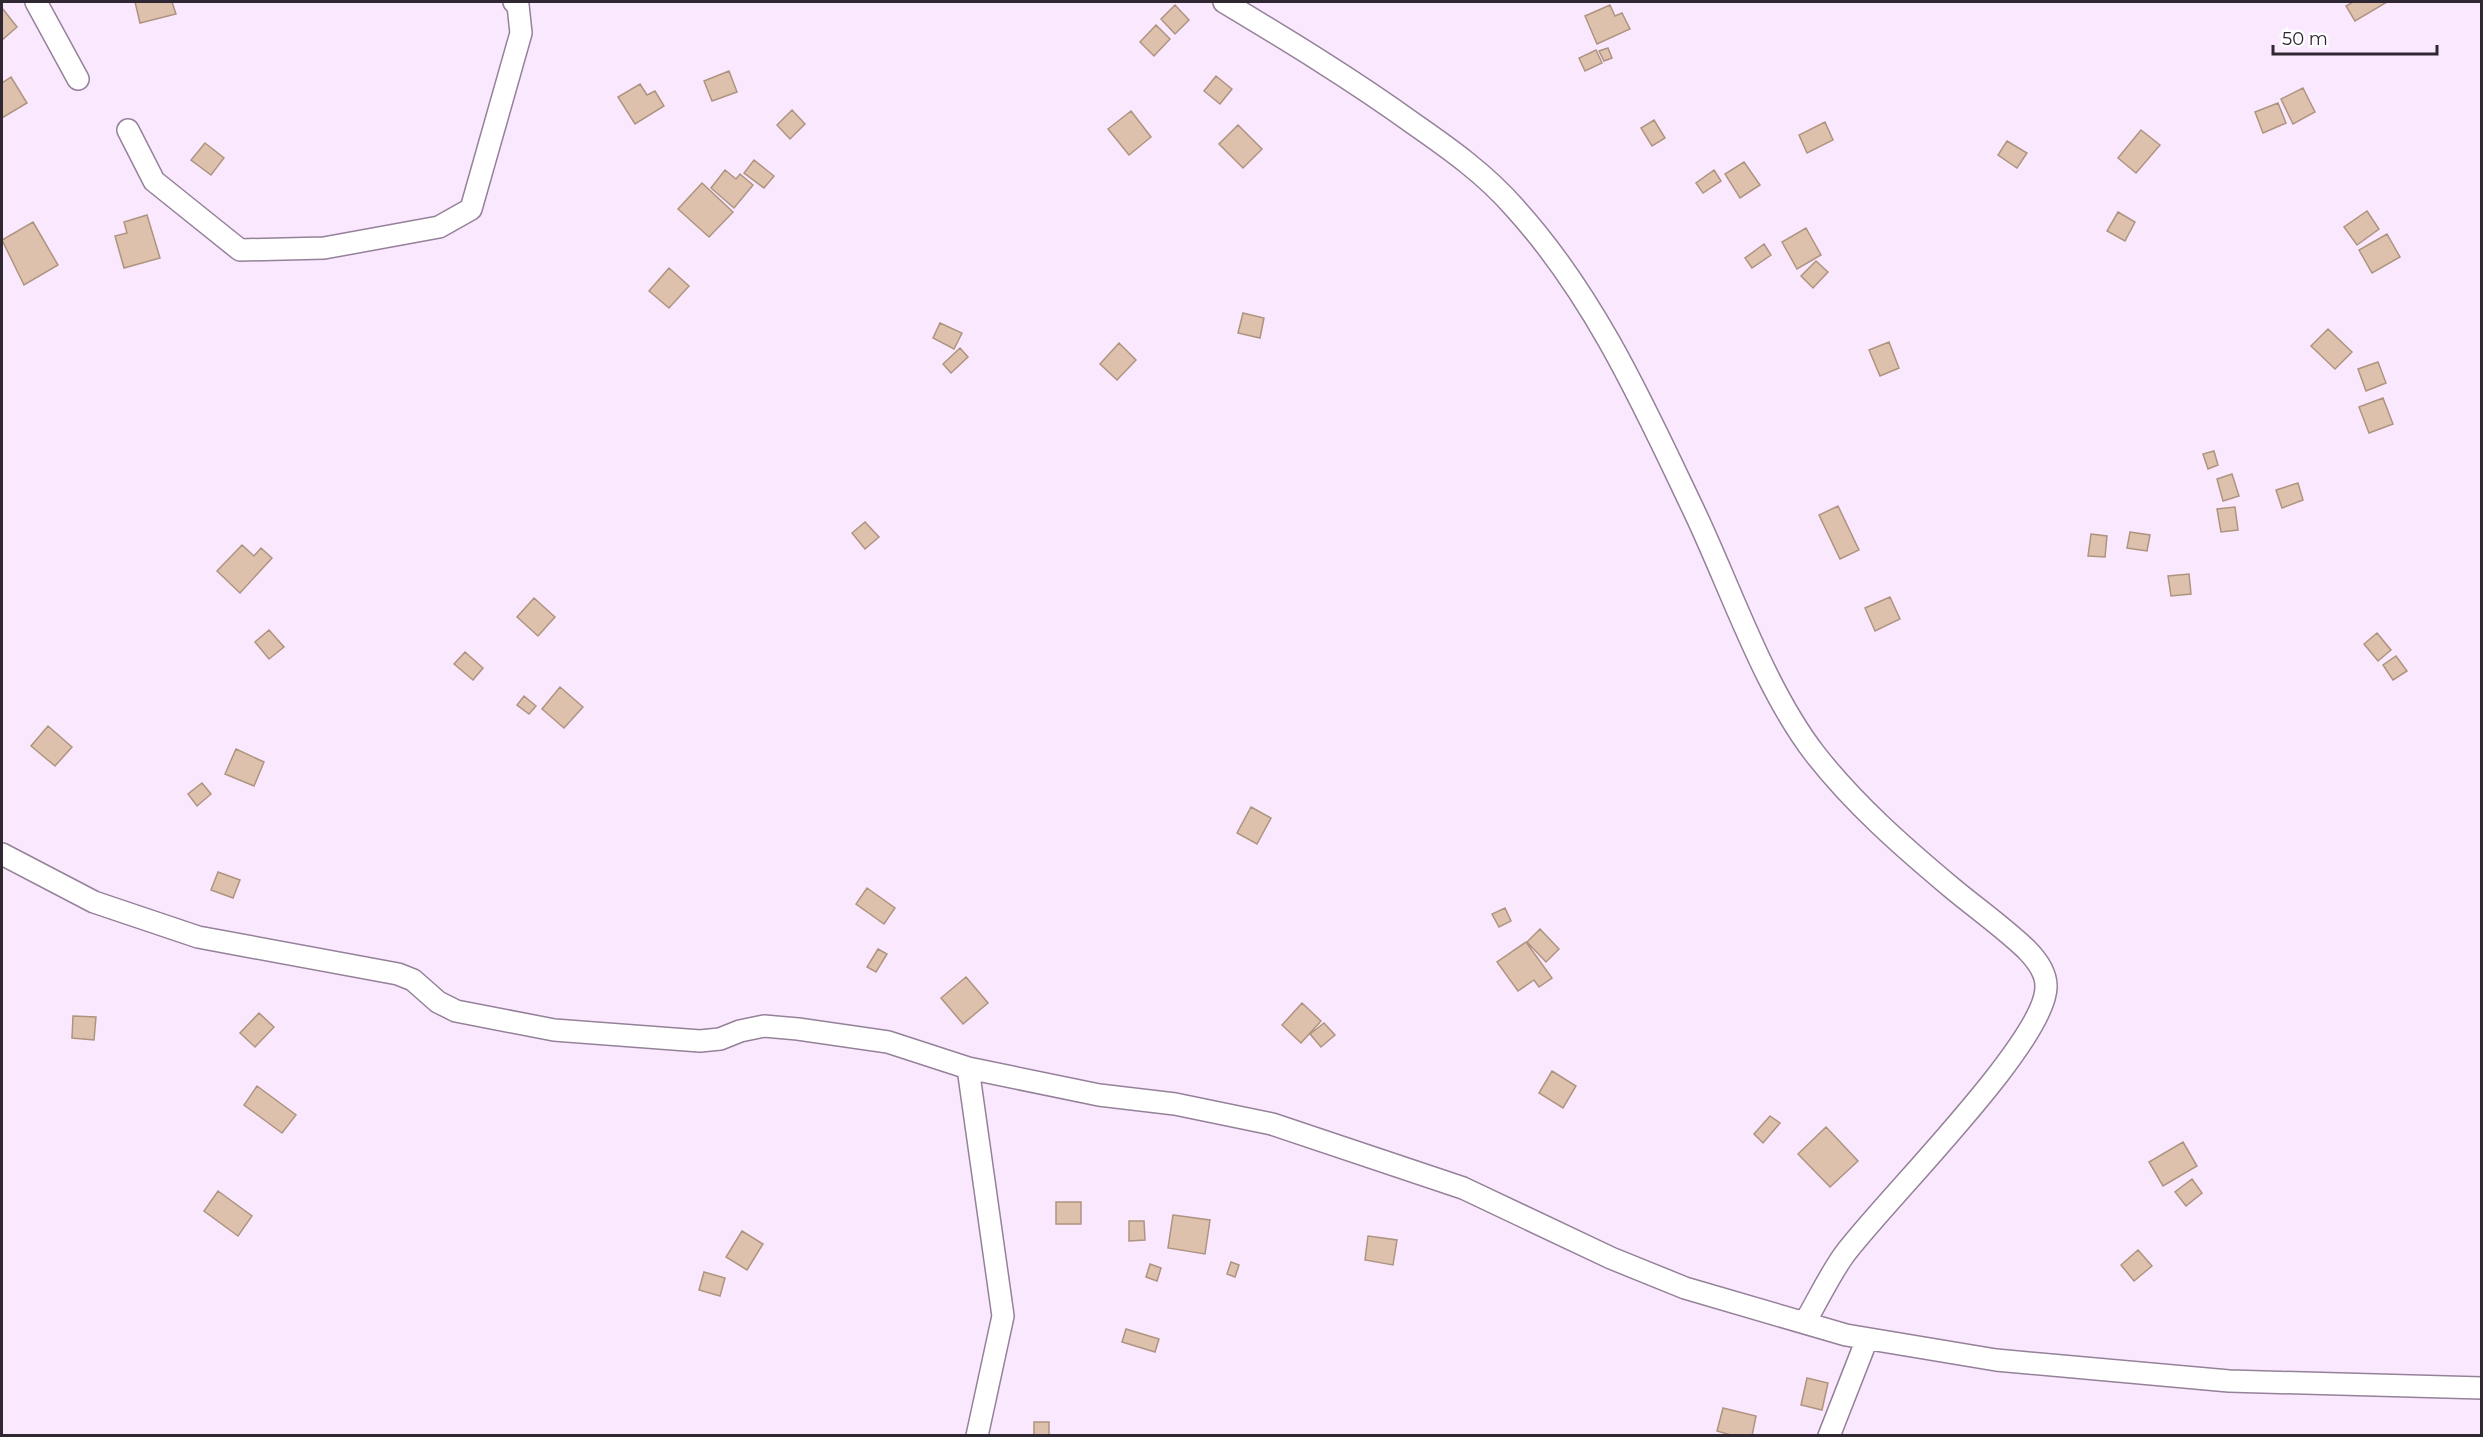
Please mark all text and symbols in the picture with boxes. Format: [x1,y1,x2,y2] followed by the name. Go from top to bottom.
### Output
[2273,18,2436,56] scale bar
[2282,28,2328,50] text: 50 m

